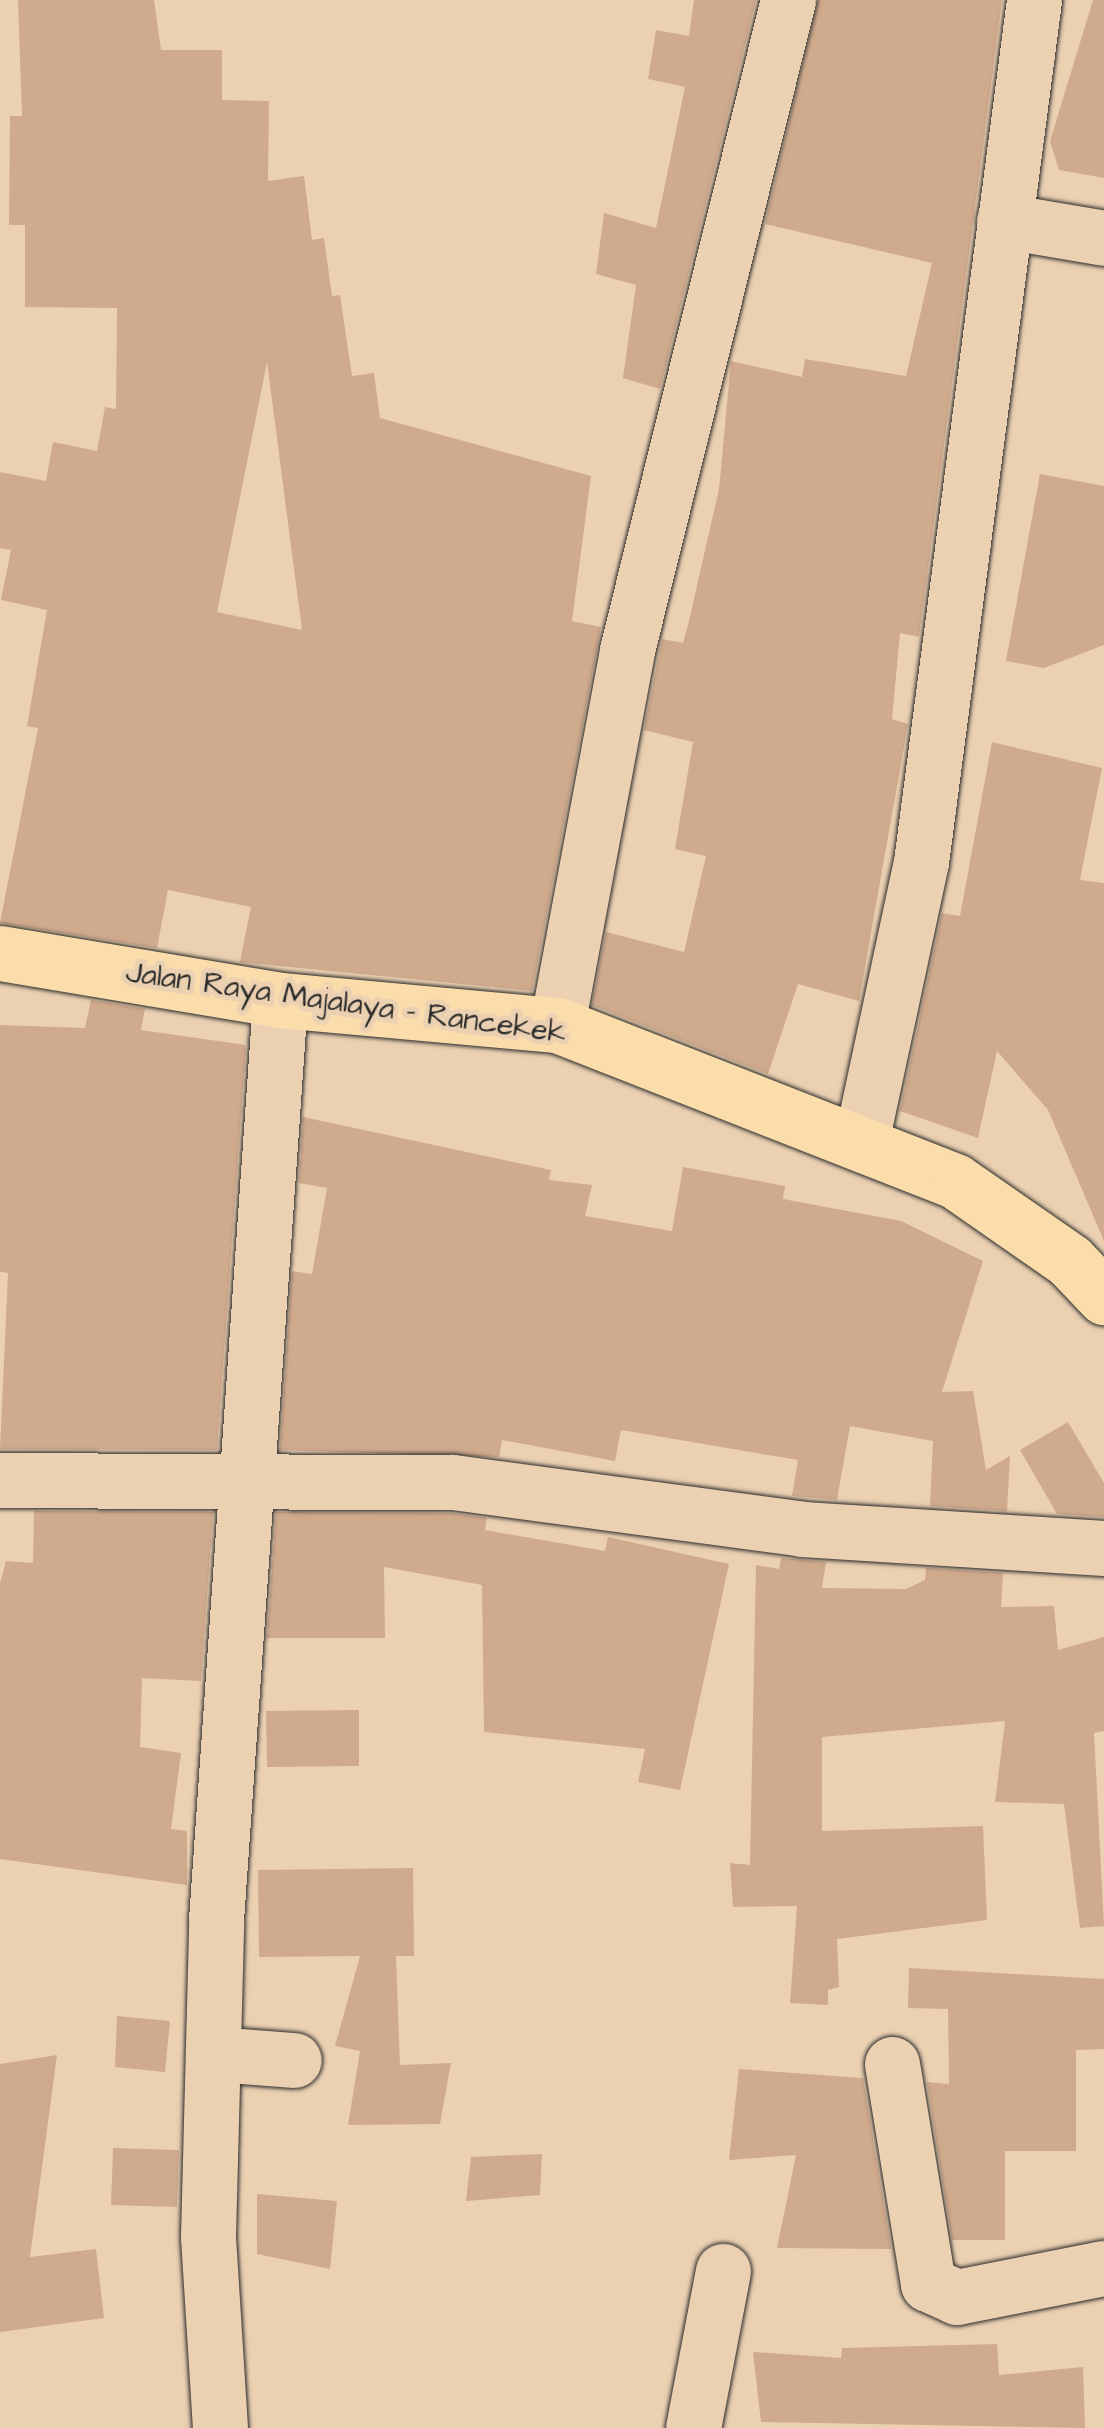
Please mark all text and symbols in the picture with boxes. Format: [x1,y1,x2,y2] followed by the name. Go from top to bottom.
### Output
[124,954,568,1052] street label: Jalan Raya Majalaya - Rancekek

